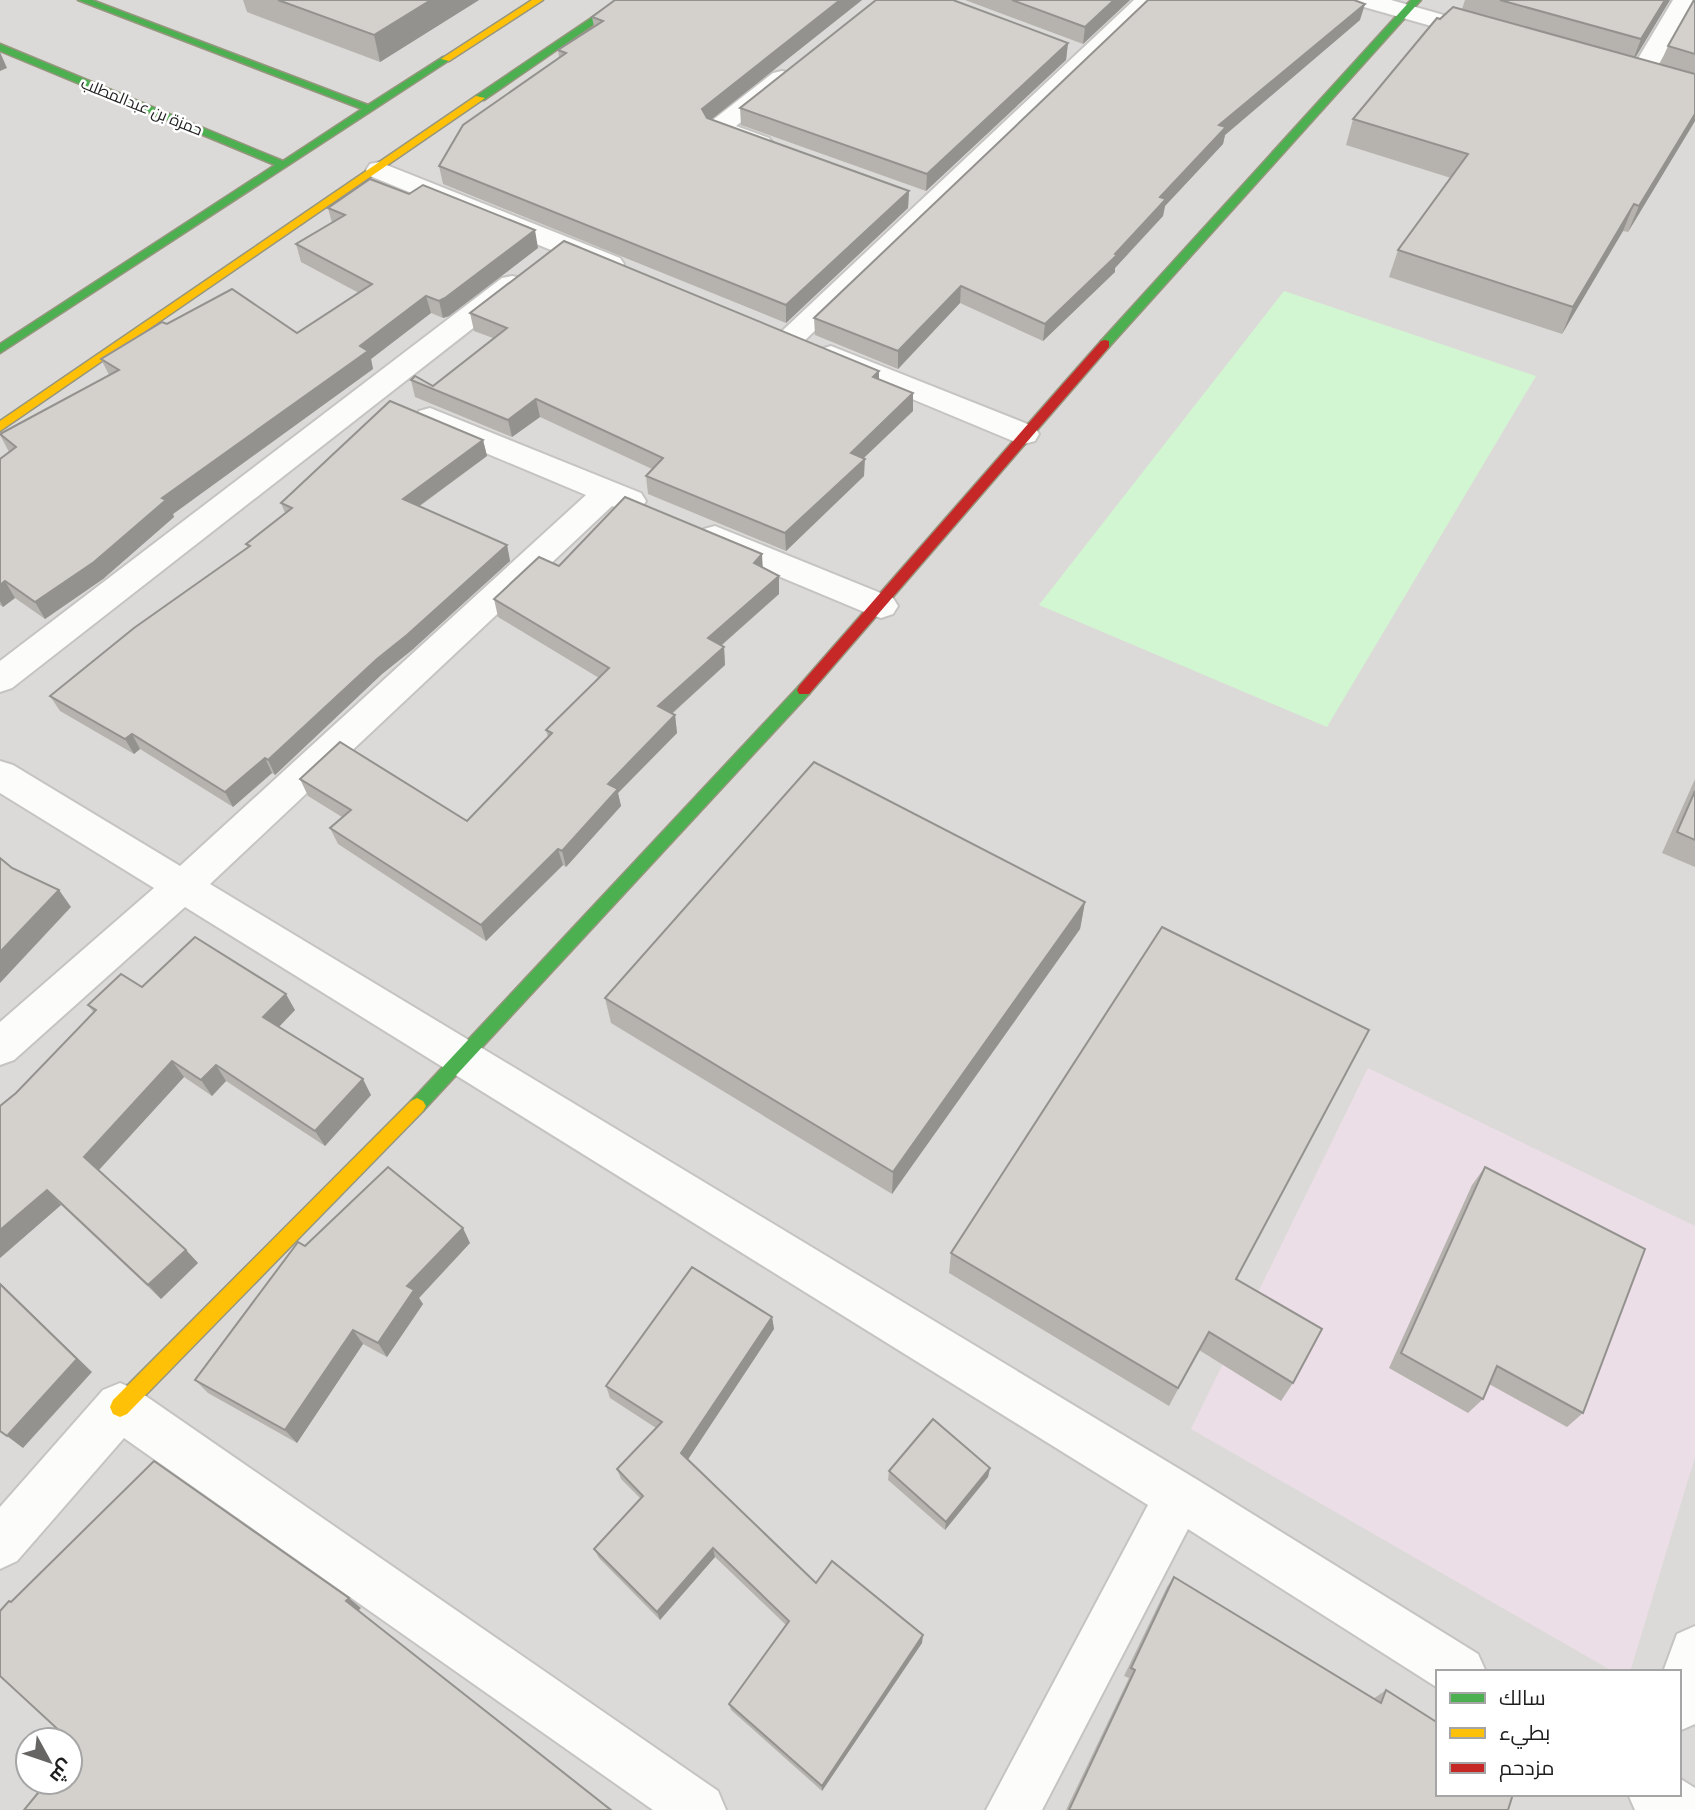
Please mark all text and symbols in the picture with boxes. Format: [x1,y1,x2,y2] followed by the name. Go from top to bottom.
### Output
[78,73,205,140] street label: حمزة بن عبدالمطلب
[1436,1670,1681,1796] legend
[1499,1686,1546,1710] text: سالك
[1499,1721,1550,1749] text: بطيء
[14,1726,84,1796] north arrow
[45,1755,78,1788] text: ش
[1499,1756,1554,1782] text: مزدحم

